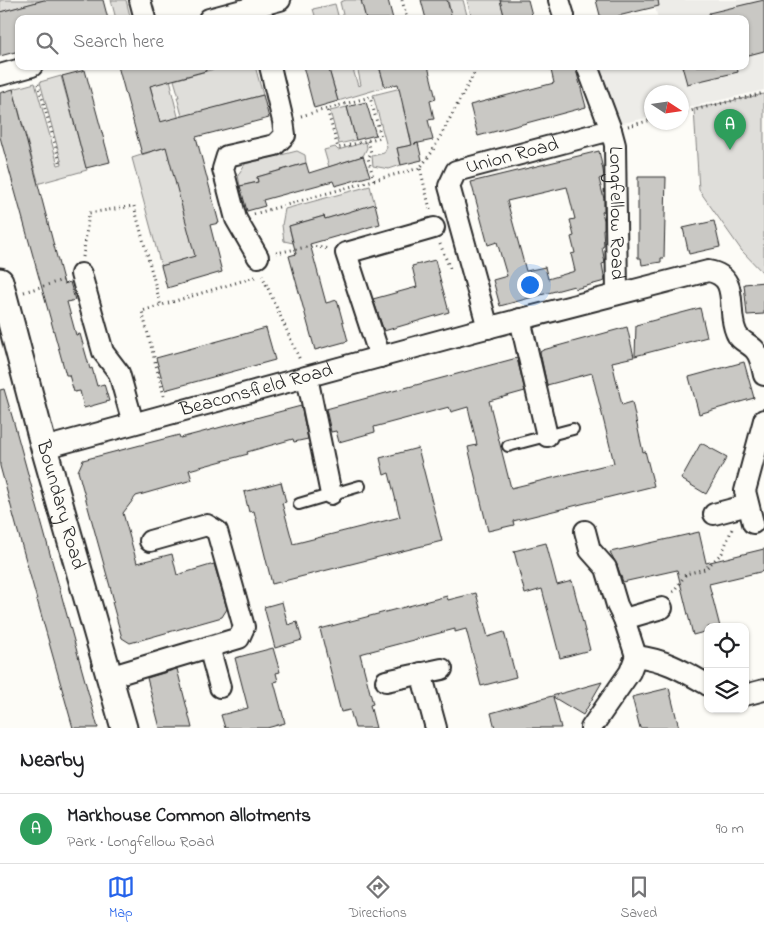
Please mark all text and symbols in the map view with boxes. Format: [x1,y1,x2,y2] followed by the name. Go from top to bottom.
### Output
[15,15,749,70] search box
[33,29,61,57] icon: search
[73,29,164,56] text: Search here
[644,85,689,130] north arrow
[714,109,746,150] pin: A
[463,130,562,182] street label: Union Road
[600,146,631,280] street label: Longfellow Road
[517,272,543,298] your location
[175,356,336,425] street label: Beaconsfield Road
[28,436,93,573] street label: Boundary Road
[704,623,749,713] map controls
[704,623,749,668] button: locate
[704,668,749,713] button: layers
[20,746,84,776] text: Nearby
[67,803,311,830] text: Markhouse Common allotments
[31,817,41,841] text: A
[716,817,744,841] text: 90 m
[67,830,214,854] text: Park · Longfellow Road
[107,873,135,924] tab: Map
[349,873,407,924] tab: Directions
[621,873,657,924] tab: Saved

